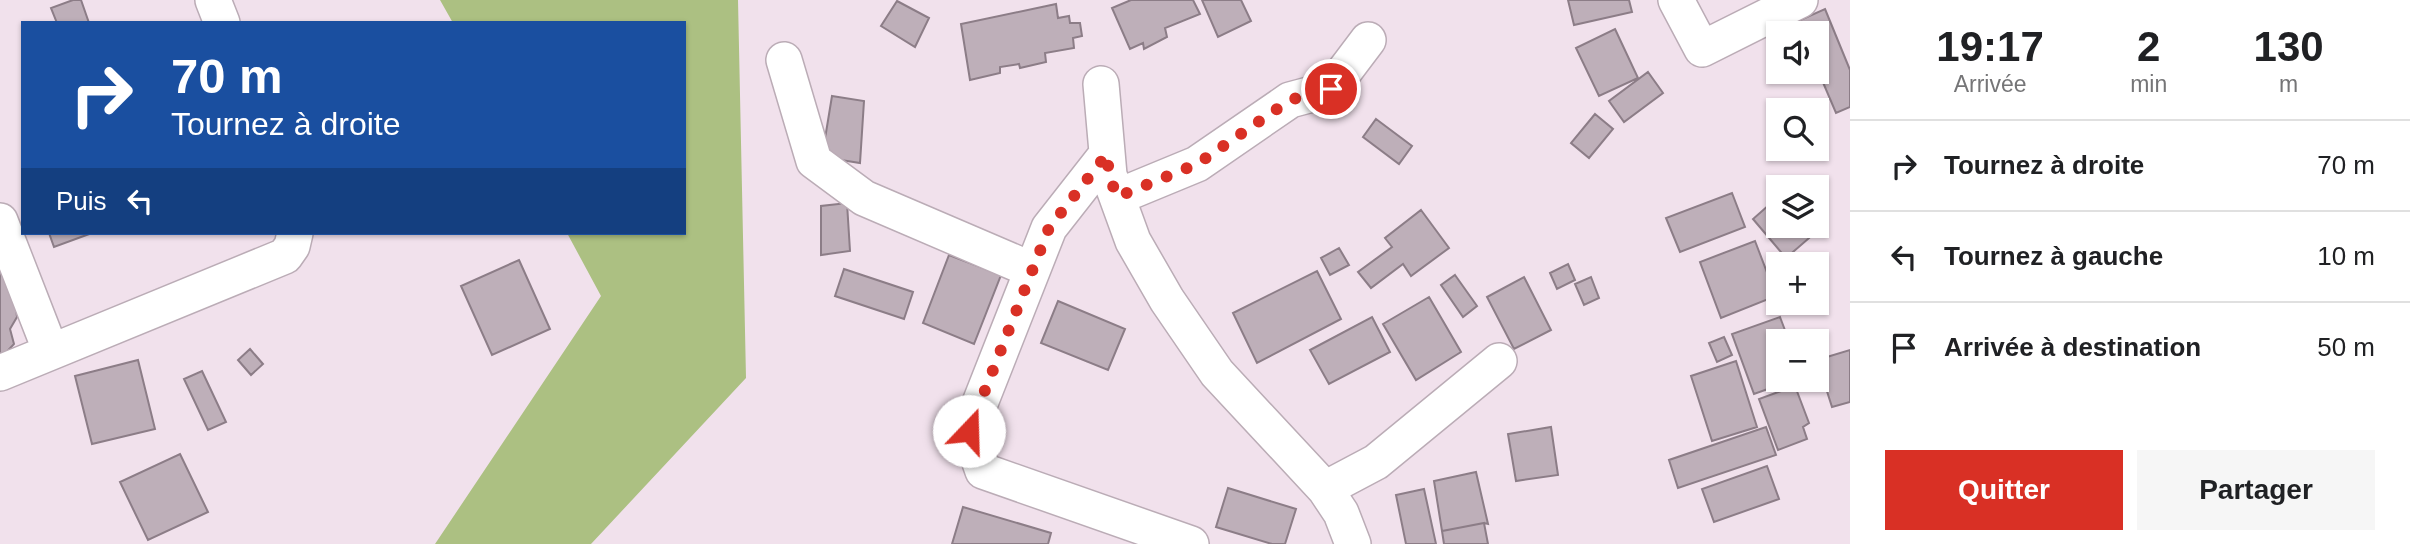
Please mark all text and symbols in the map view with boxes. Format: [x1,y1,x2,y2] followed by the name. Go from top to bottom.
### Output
[1766,21,1829,392] map controls
[1766,21,1829,84] button: sound
[1936,23,2044,70] text: 19:17
[2137,23,2160,70] text: 2
[2254,23,2324,70] text: 130
[56,49,147,140] icon: right
[171,49,283,103] text: 70 m
[1301,59,1361,119] pin
[1312,70,1350,108] icon: arrive
[1954,71,2027,97] text: Arrivée
[2130,71,2167,97] text: min
[2279,71,2298,97] text: m
[1766,98,1829,161] button: search
[171,106,400,142] text: Tournez à droite
[1885,147,1923,185] icon: right
[1944,150,2144,180] text: Tournez à droite
[2317,150,2375,180] text: 70 m
[1766,175,1829,238] button: layers
[121,182,159,220] icon: left
[56,186,107,216] text: Puis
[1885,238,1923,276] icon: left
[1944,241,2163,271] text: Tournez à gauche
[2317,241,2375,271] text: 10 m
[1766,252,1829,315] button: +
[1766,329,1829,392] button: −
[1885,329,1923,367] icon: arrive
[1944,332,2201,362] text: Arrivée à destination
[2317,332,2375,362] text: 50 m
[932,394,1006,468] position arrow
[1885,450,2123,530] button: Quitter
[2137,450,2375,530] button: Partager

